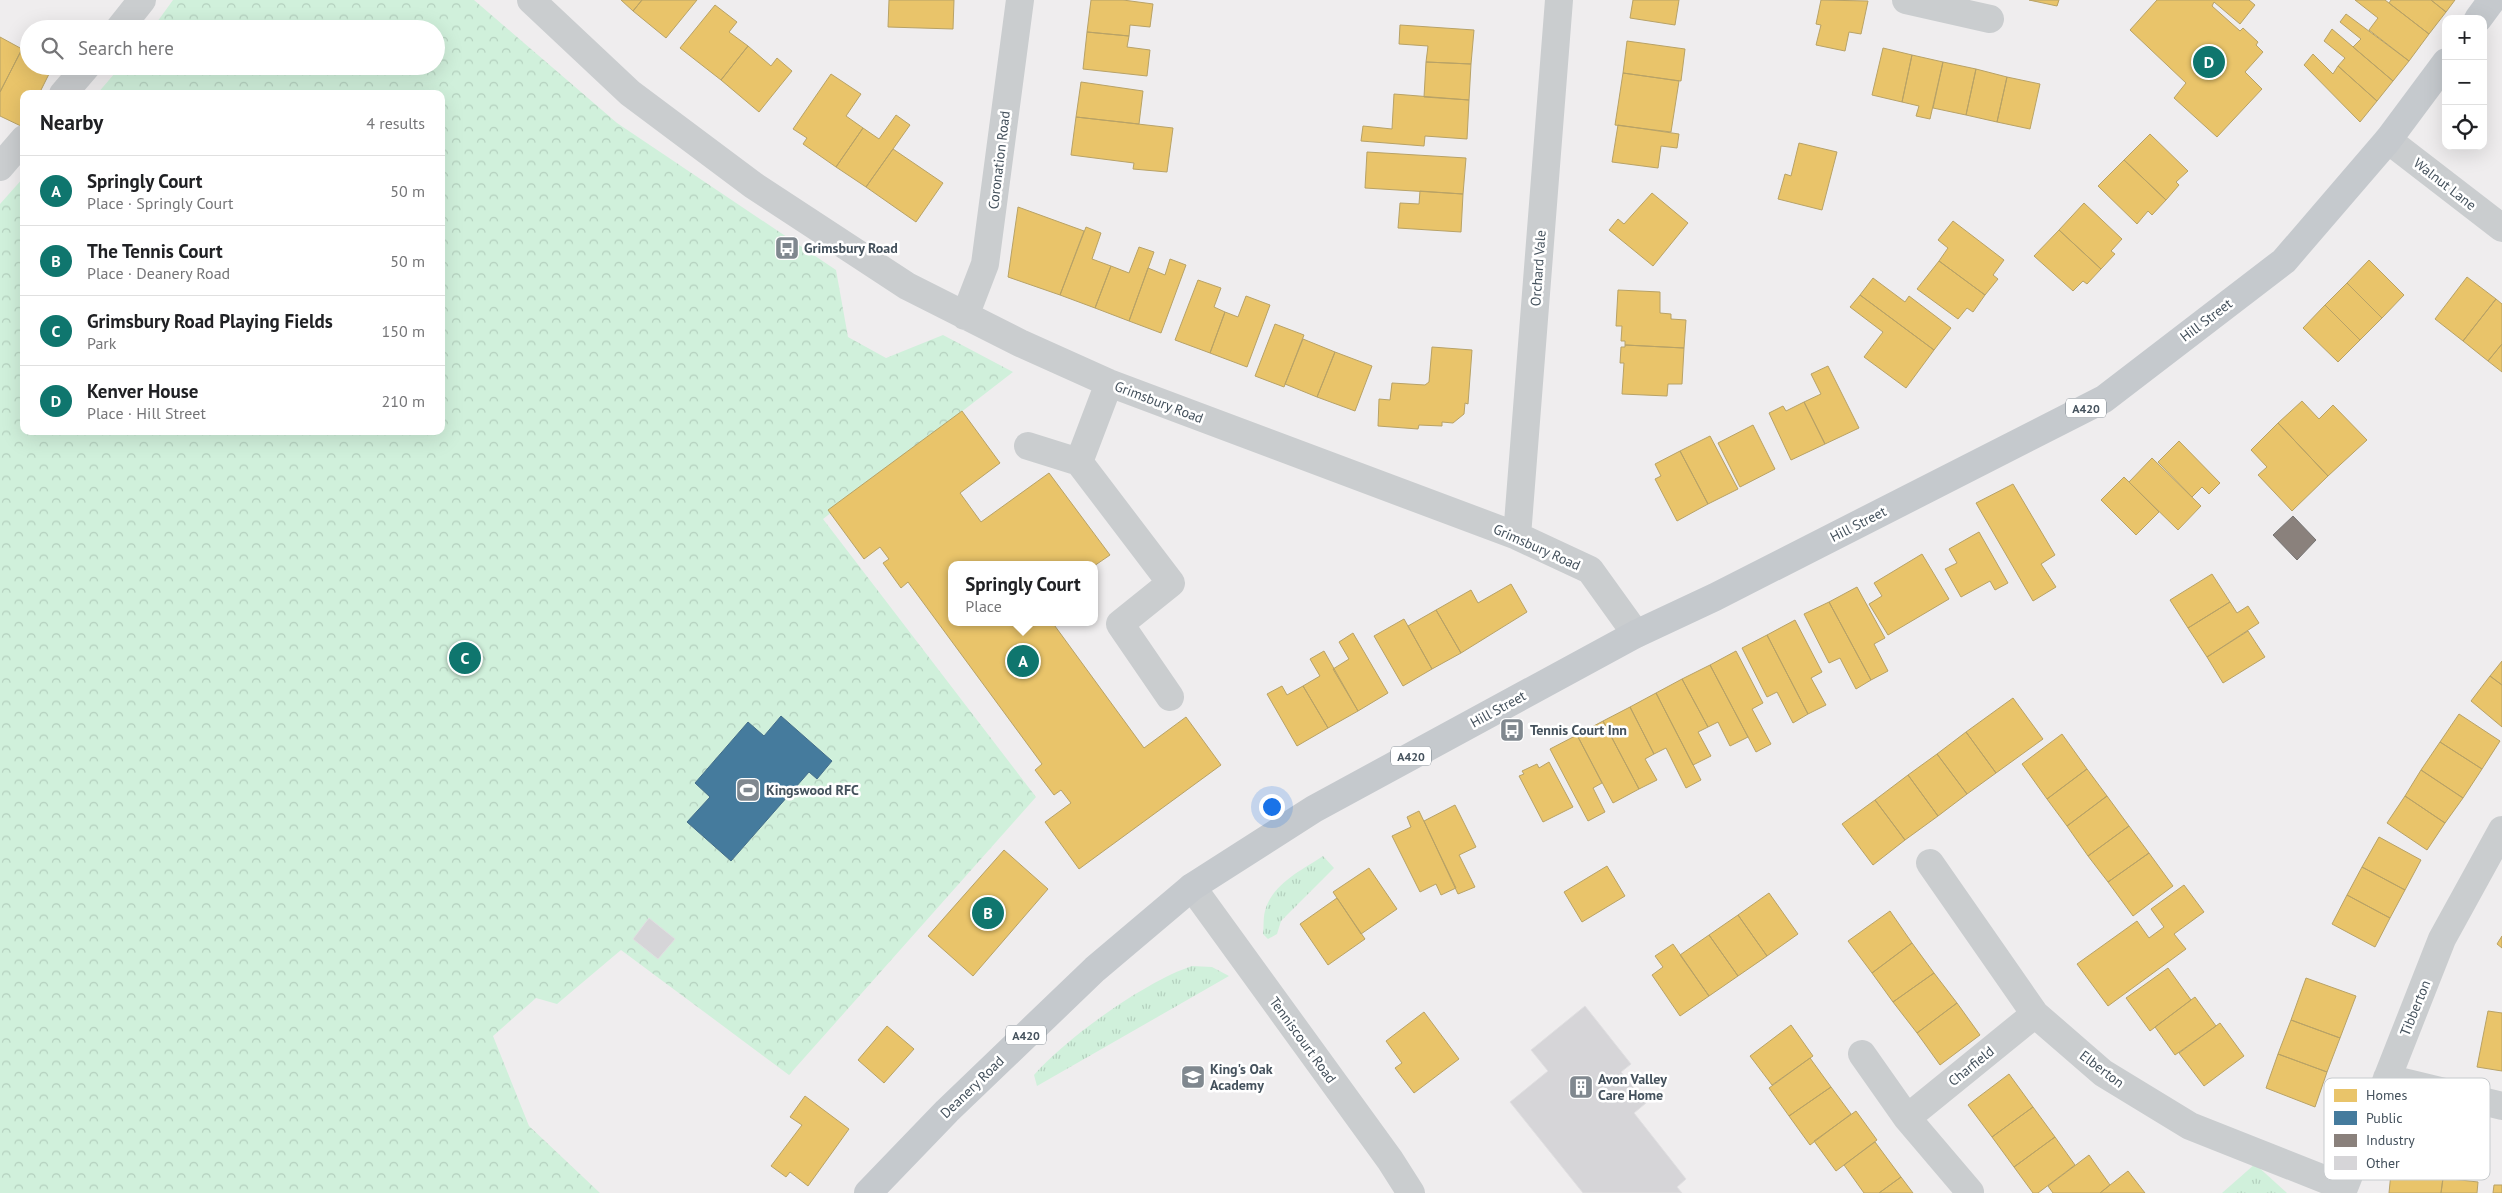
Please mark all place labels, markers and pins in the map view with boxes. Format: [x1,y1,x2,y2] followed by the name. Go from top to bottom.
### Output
[2193,43,2225,81] pin: D
[774,235,800,261] bus stop icon: Grimsbury Road
[804,239,898,257] place label: Grimsbury Road
[449,639,481,677] pin: C
[1007,642,1039,680] pin: A
[1499,717,1525,743] bus stop icon: Tennis Court Inn
[1530,721,1627,739] place label: Tennis Court Inn
[735,777,761,803] sports icon: Kingswood RFC
[766,781,859,799] place label: Kingswood RFC
[972,894,1004,932] pin: B
[1210,1060,1273,1094] place label: King's Oak Academy
[1180,1064,1206,1090] school or university icon: King's Oak Academy
[1598,1070,1667,1104] place label: Avon Valley Care Home
[1568,1074,1594,1100] building icon: Avon Valley Care Home

